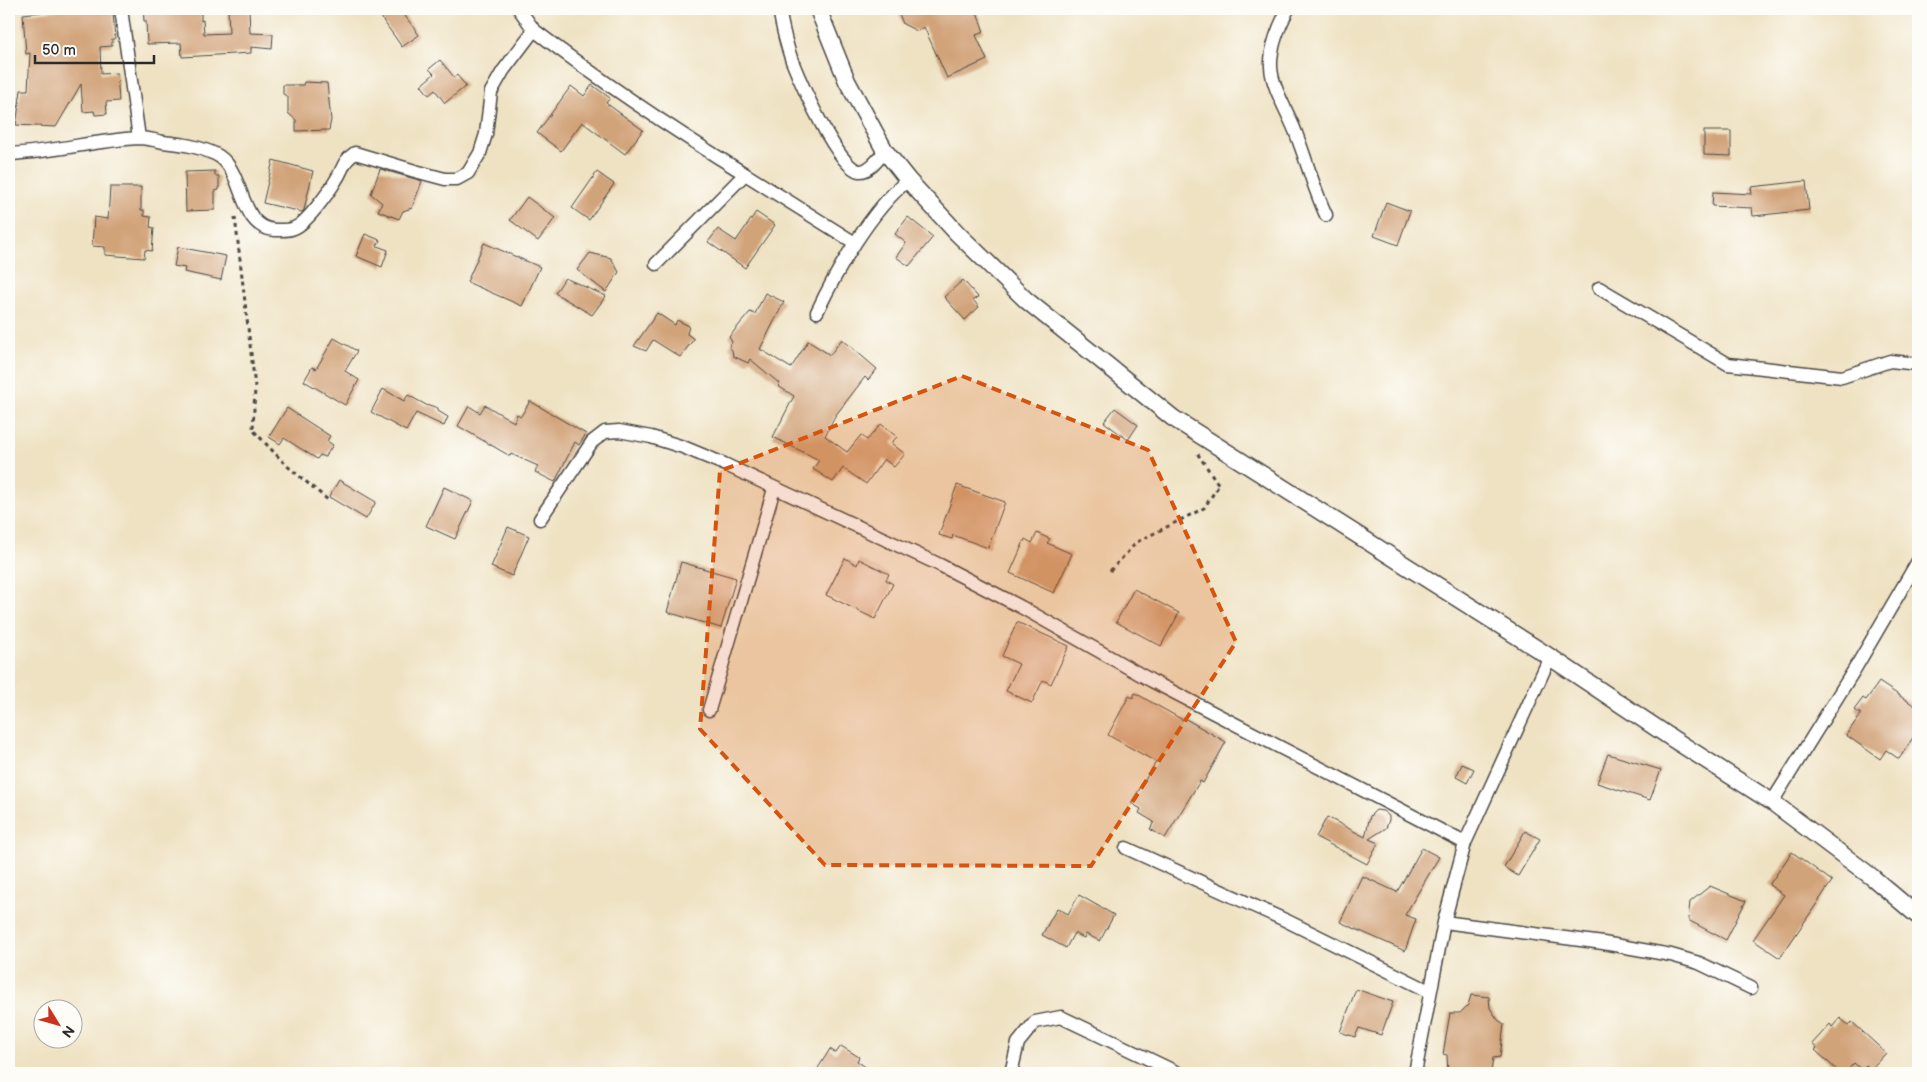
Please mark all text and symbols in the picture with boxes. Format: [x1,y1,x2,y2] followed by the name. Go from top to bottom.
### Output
[35,32,154,64] scale bar
[42,41,76,60] text: 50 m
[32,1000,82,1050] north arrow
[58,1022,78,1041] text: N

